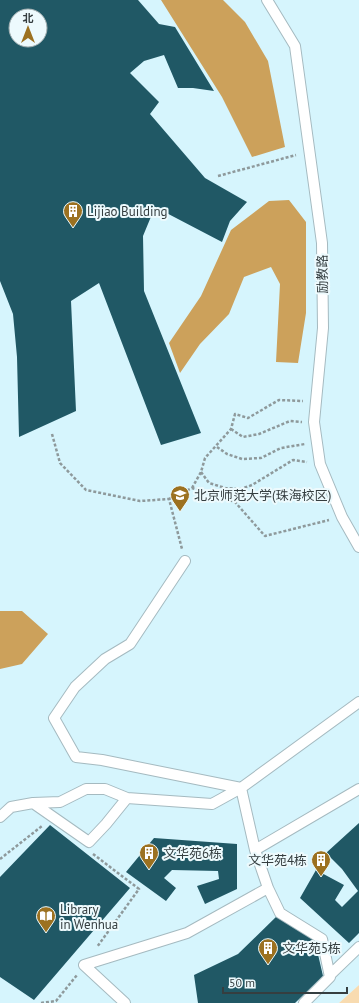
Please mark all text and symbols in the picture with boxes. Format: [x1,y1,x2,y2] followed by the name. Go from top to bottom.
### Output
[8,8,48,48] north arrow
[23,11,34,25] text: 北
[62,200,84,228] building icon: Lijiao Building
[87,203,168,220] place label: Lijiao Building
[314,254,331,294] street label: 励教路
[169,484,191,512] school or university icon: 北京师范大学(珠海校区)
[194,487,331,504] place label: 北京师范大学(珠海校区)
[138,842,160,870] building icon: 文华苑6栋
[163,845,222,862] place label: 文华苑6栋
[310,849,332,877] building icon: 文华苑4栋
[248,852,307,869] place label: 文华苑4栋
[60,901,118,933] place label: Library in Wenhua
[35,905,57,933] library icon: Library in Wenhua
[257,937,279,965] building icon: 文华苑5栋
[282,940,341,957] place label: 文华苑5栋
[223,969,347,995] scale bar
[229,975,255,990] text: 50 m

